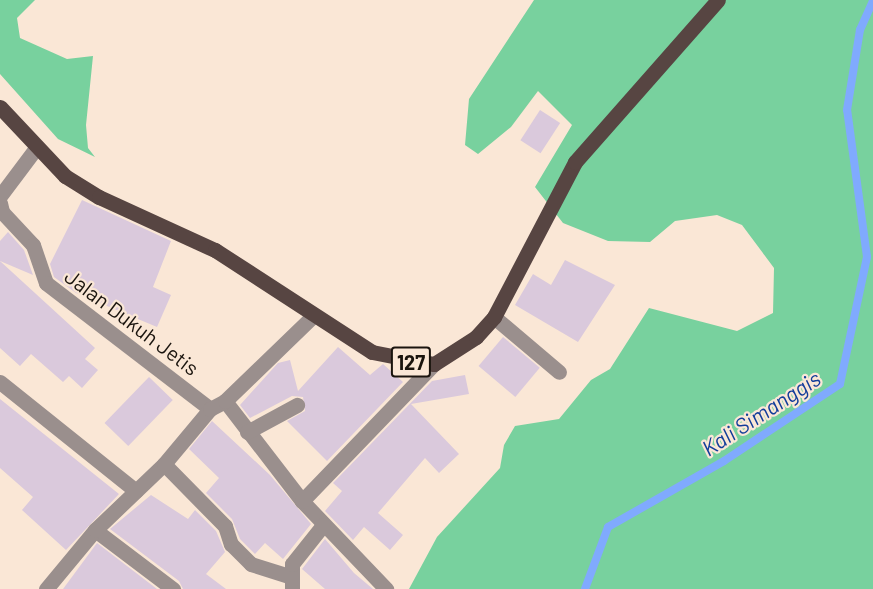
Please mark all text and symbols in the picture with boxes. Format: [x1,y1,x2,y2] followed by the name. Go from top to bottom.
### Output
[60,263,204,381] street label: Jalan Dukuh Jetis
[390,345,432,379] road number: 127
[697,365,825,461] water label: Kali Simanggis

